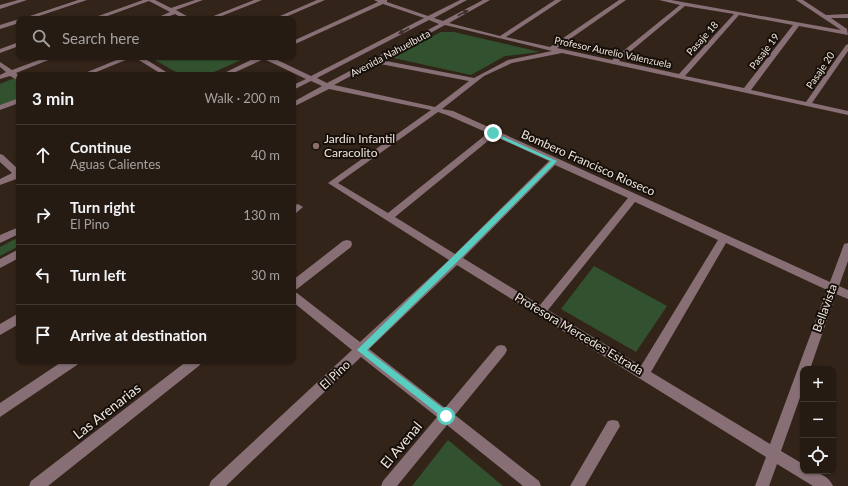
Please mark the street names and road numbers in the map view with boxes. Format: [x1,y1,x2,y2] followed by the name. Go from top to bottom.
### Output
[683,18,721,58] street label: Pasaje 18
[348,27,432,79] street label: Avenida Nahuelbuta
[747,30,782,71] street label: Pasaje 19
[553,34,673,70] street label: Profesor Aurelio Valenzuela
[803,49,837,91] street label: Pasaje 20
[519,126,658,199] street label: Bombero Francisco Rioseco
[809,282,840,334] street label: Bellavista
[512,289,646,378] street label: Profesora Mercedes Estrada
[316,357,353,393] street label: El Pino
[69,379,144,442] street label: Las Arenarias
[376,418,425,472] street label: El Avenal

